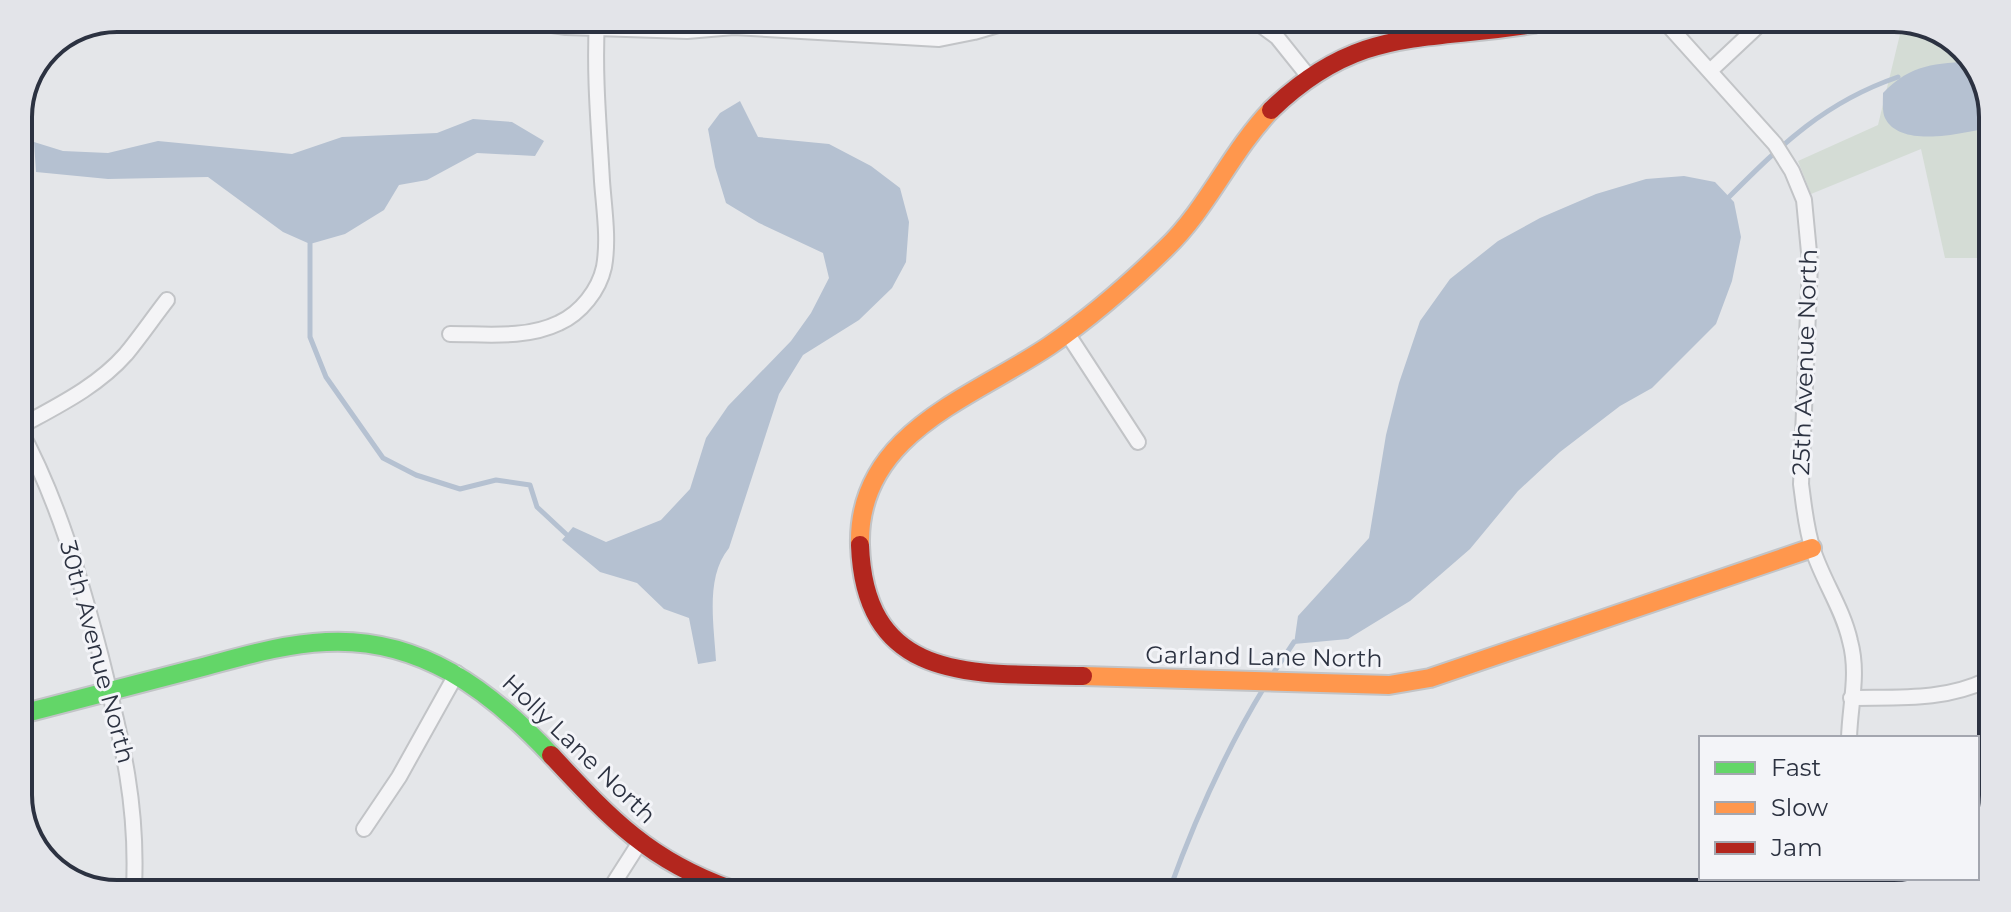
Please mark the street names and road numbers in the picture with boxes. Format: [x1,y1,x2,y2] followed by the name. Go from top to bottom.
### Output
[1786,248,1823,476] street label: 25th Avenue North
[54,537,141,766] street label: 30th Avenue North
[1145,640,1383,673] street label: Garland Lane North
[496,668,662,829] street label: Holly Lane North

